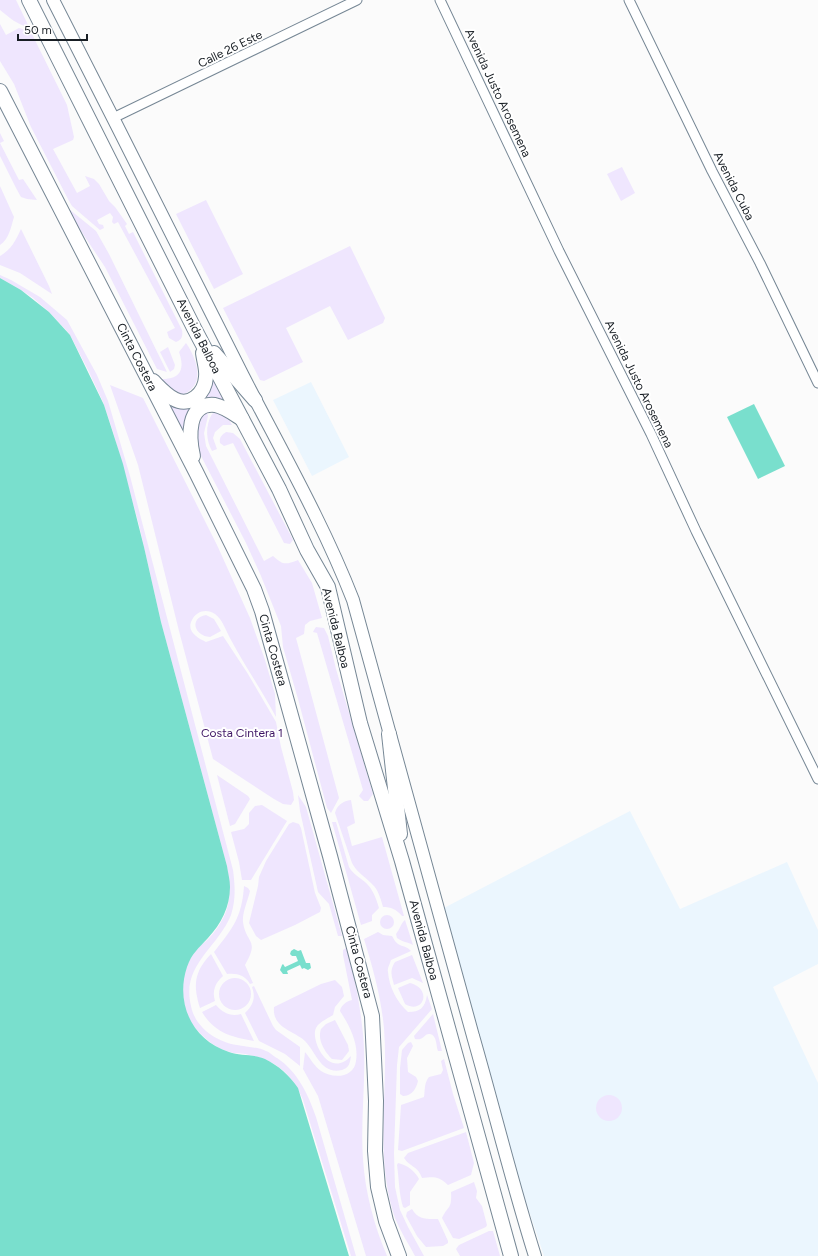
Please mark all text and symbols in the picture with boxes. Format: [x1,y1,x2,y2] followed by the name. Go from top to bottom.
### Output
[18,16,87,42] scale bar
[24,23,52,37] text: 50 m
[196,27,265,71] street label: Calle 26 Este
[462,27,534,159] street label: Avenida Justo Arosemena
[711,150,757,222] street label: Avenida Cuba
[174,296,224,376] street label: Avenida Balboa
[602,318,676,450] street label: Avenida Justo Arosemena
[114,321,160,393] street label: Cinta Costera
[319,586,353,670] street label: Avenida Balboa
[256,612,290,688] street label: Cinta Costera
[201,726,283,740] park label: Costa Cintera 1
[407,898,441,982] street label: Avenida Balboa
[343,924,375,1000] street label: Cinta Costera

